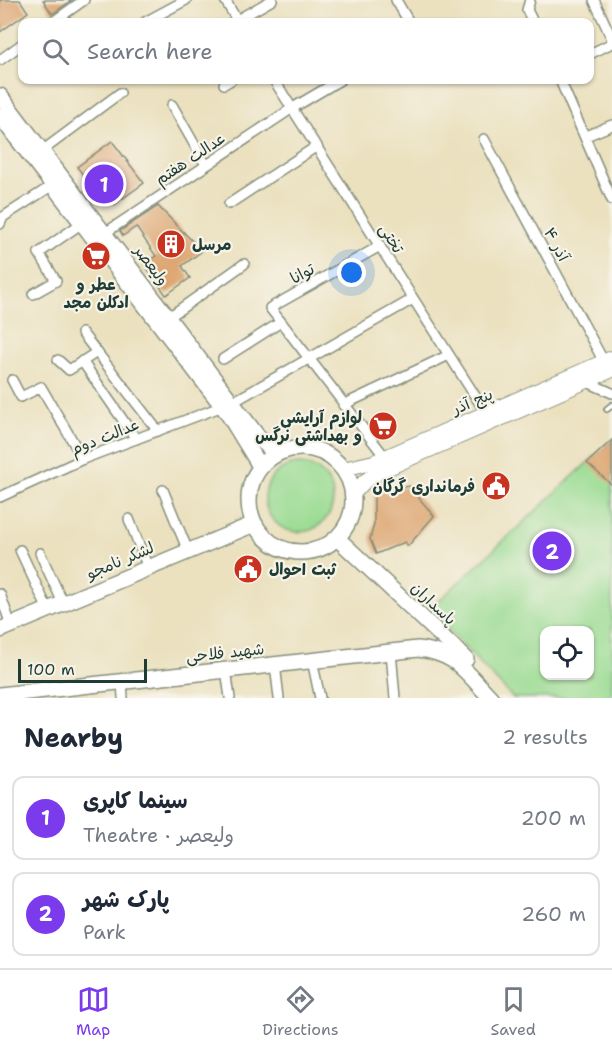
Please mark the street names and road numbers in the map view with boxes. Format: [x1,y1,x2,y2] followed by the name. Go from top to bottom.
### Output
[151,127,231,191] street label: عدالت هفتم
[374,220,409,257] street label: تختی
[539,224,575,266] street label: آذر ۴
[128,239,174,290] street label: ولیعصر
[286,258,319,289] street label: توانا
[447,383,496,420] street label: پنج آذر
[68,413,144,462] street label: عدالت دوم
[81,537,157,585] street label: لشکر نامجو
[407,577,461,630] street label: پاسداران
[185,638,265,667] street label: شهید فلاحی

